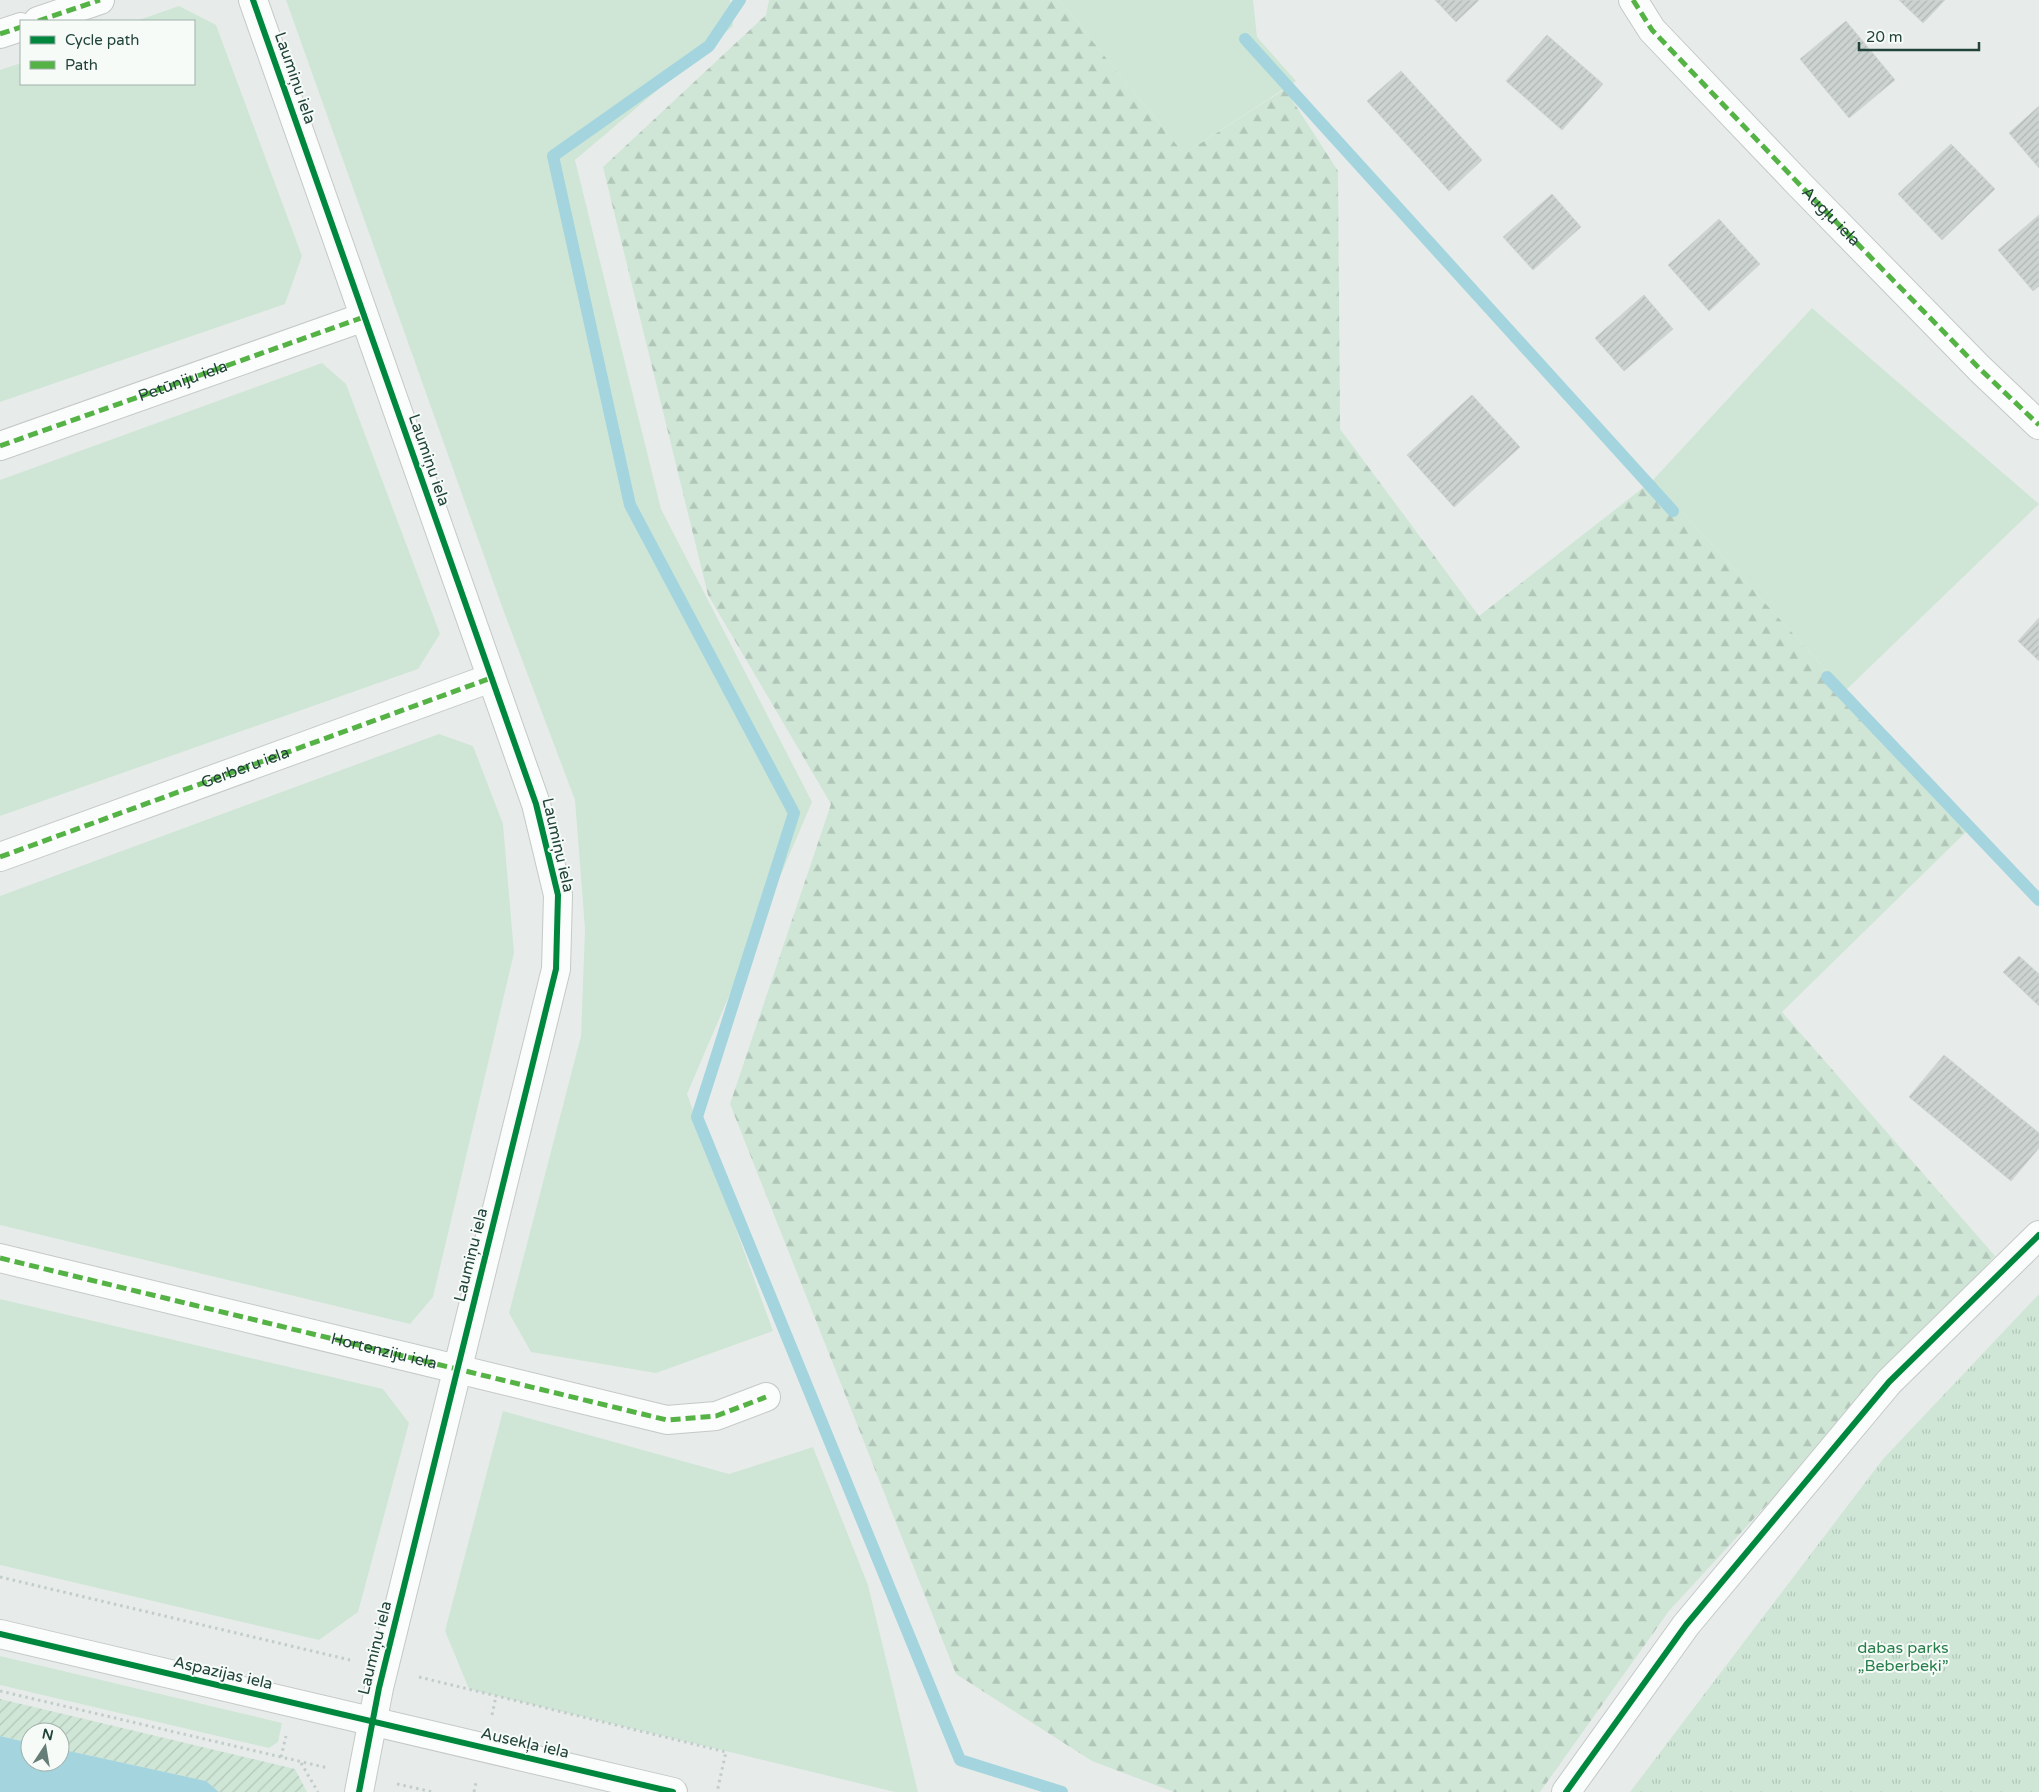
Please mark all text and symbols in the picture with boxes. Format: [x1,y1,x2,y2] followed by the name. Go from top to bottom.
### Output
[20,20,195,85] legend
[1859,20,1979,52] scale bar
[1866,28,1903,46] text: 20 m
[270,29,320,127] street label: Laumiņu iela
[65,31,139,49] text: Cycle path
[65,56,98,74] text: Path
[1797,183,1864,251] street label: Augļu iela
[136,356,230,406] street label: Petūniju iela
[404,411,454,509] street label: Laumiņu iela
[198,742,292,793] street label: Gerberu iela
[537,796,579,894] street label: Laumiņu iela
[450,1206,492,1304] street label: Laumiņu iela
[329,1329,439,1374] street label: Hortenziju iela
[354,1599,396,1697] street label: Laumiņu iela
[1857,1638,1949,1676] park label: dabas parks „Beberbeķi”
[171,1652,275,1694] street label: Aspazijas iela
[20,1722,70,1772] north arrow
[479,1723,571,1763] street label: Ausekļa iela
[40,1725,55,1744] text: N

